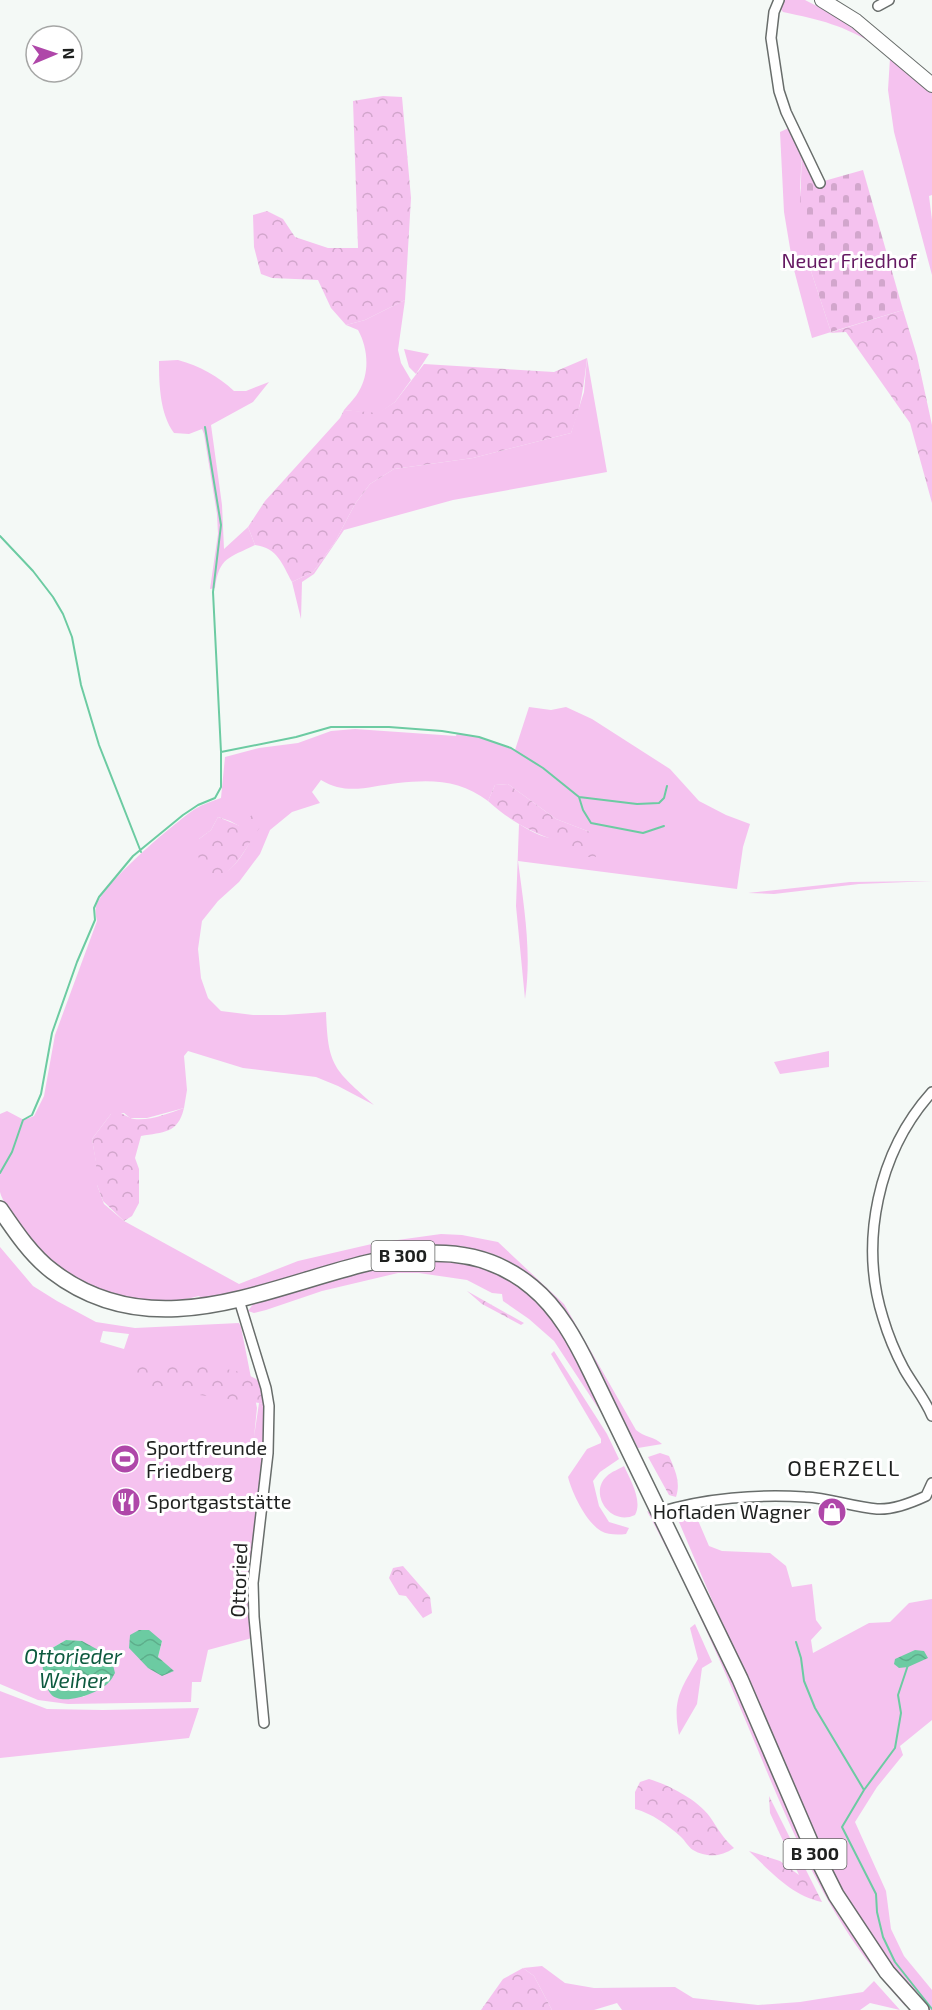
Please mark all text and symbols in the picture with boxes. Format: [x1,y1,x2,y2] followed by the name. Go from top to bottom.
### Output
[24,24,84,84] north arrow
[60,47,79,60] text: N
[781,248,917,272] park label: Neuer Friedhof
[372,1241,434,1271] road number: B 300
[146,1435,267,1482] place label: Sportfreunde Friedberg
[109,1443,141,1475] sports icon: Sportfreunde Friedberg
[787,1454,901,1480] district label: OBERZELL
[110,1486,142,1518] restaurant icon: Sportgaststätte
[147,1489,291,1513] place label: Sportgaststätte
[816,1496,848,1528] shop icon: Hofladen Wagner
[653,1499,811,1523] place label: Hofladen Wagner
[225,1542,251,1618] street label: Ottoried
[24,1643,123,1692] water label: Ottorieder Weiher
[784,1839,846,1869] road number: B 300

